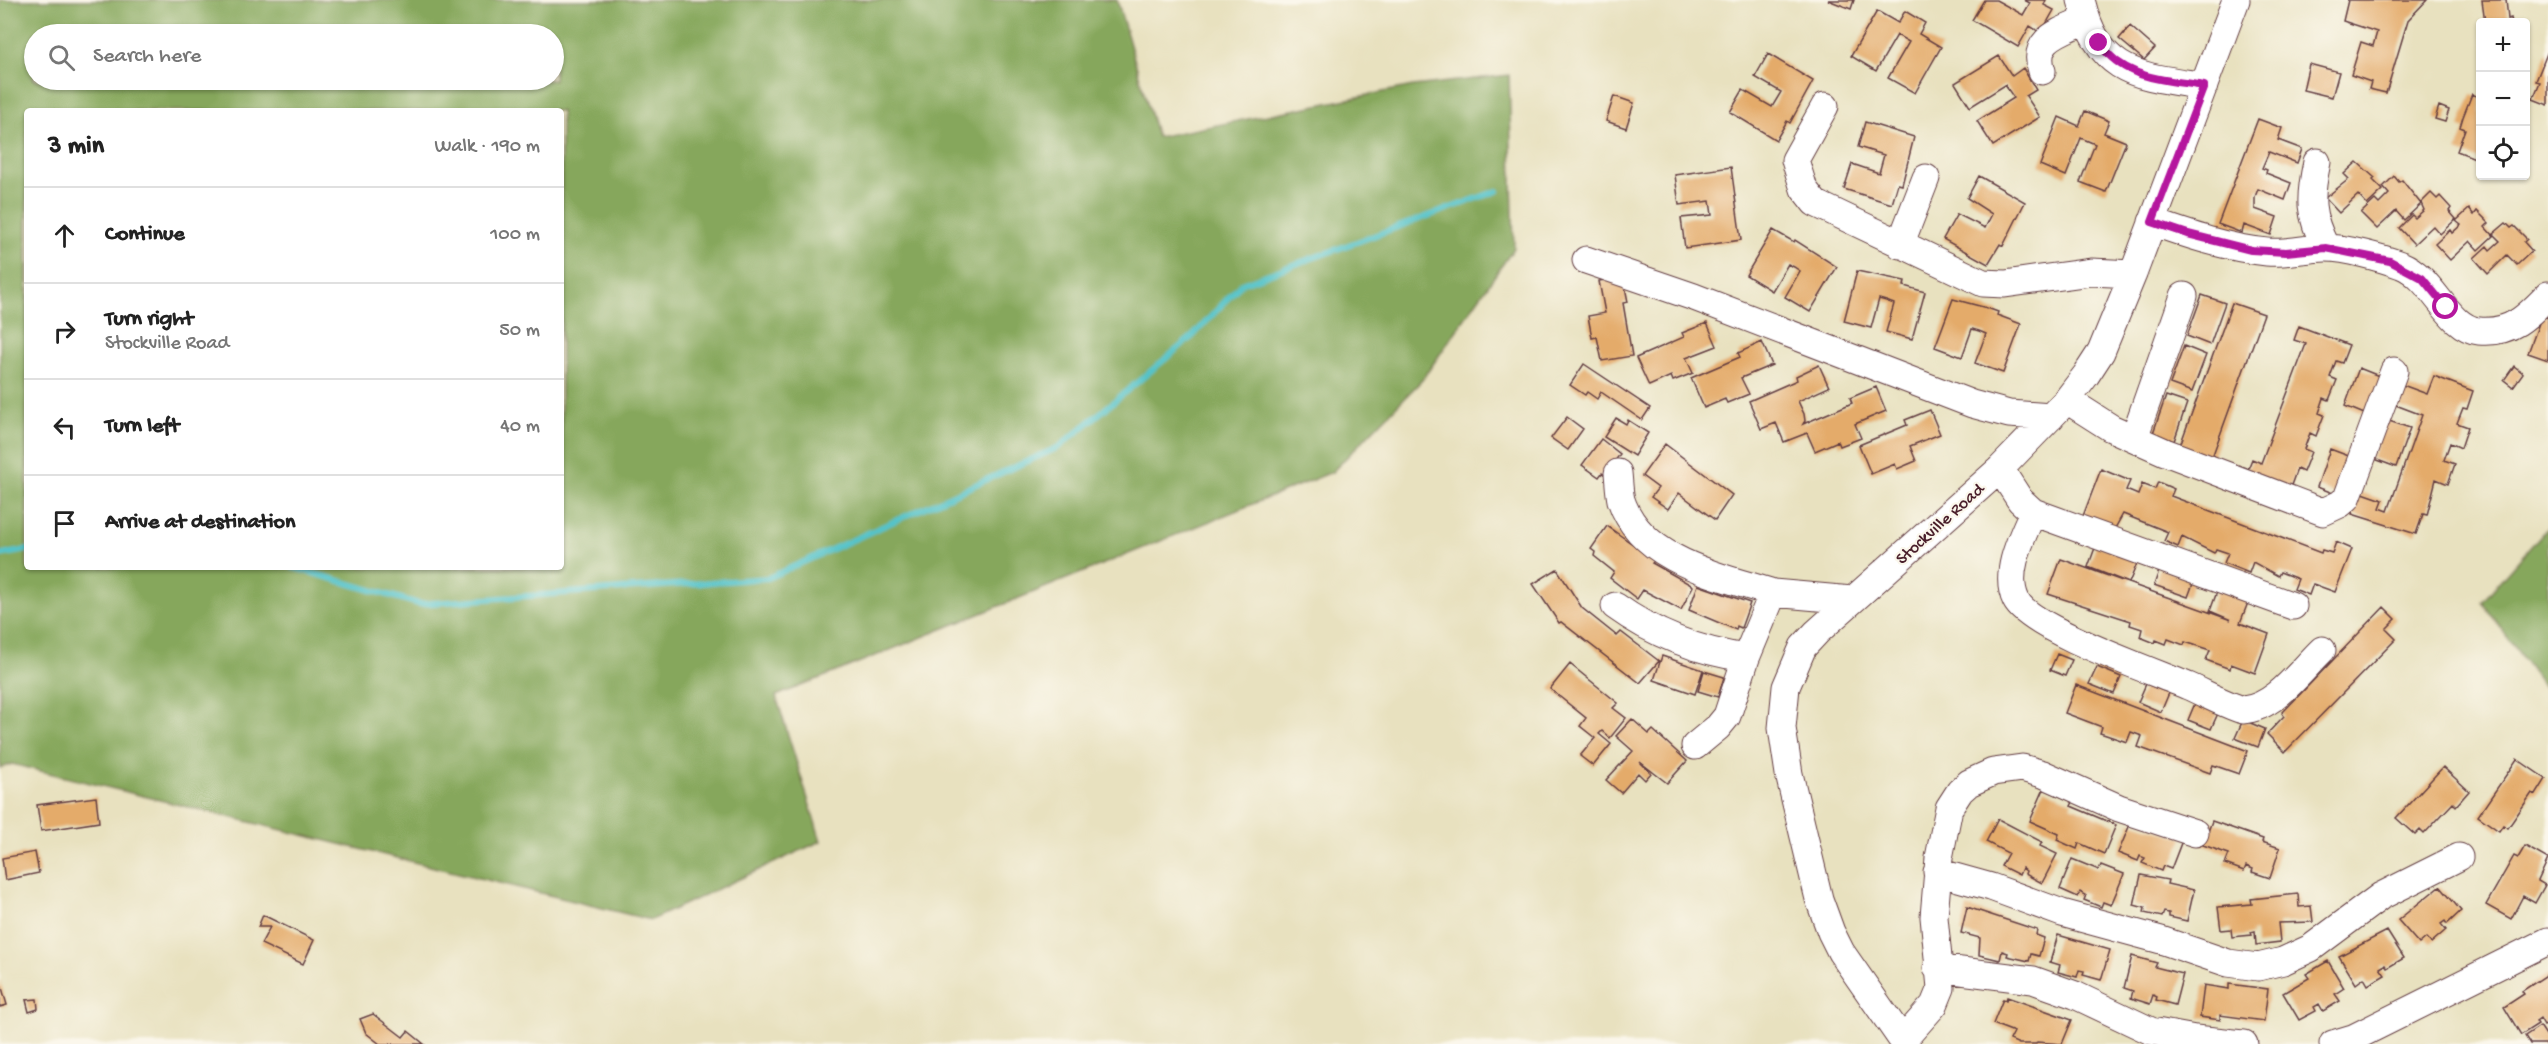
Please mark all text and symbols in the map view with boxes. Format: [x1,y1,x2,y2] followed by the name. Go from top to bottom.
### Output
[2476,18,2530,180] map controls
[2476,18,2530,72] button: +
[24,24,564,90] search box
[2085,29,2111,55] route end
[45,41,78,74] icon: search
[93,44,201,70] text: Search here
[2476,72,2530,126] button: −
[2476,126,2530,180] button: locate
[48,132,104,163] text: 3 min
[434,136,540,159] text: Walk · 190 m
[48,219,81,252] icon: ahead
[105,222,185,248] text: Continue
[490,224,540,247] text: 100 m
[2432,293,2458,319] route start
[105,307,193,333] text: Turn right
[48,315,81,348] icon: right
[499,320,540,343] text: 50 m
[105,333,229,356] text: Stockville Road
[48,411,81,444] icon: left
[105,414,179,440] text: Turn left
[500,416,540,439] text: 40 m
[1892,479,1990,570] street label: Stockville Road
[48,507,81,540] icon: arrive
[105,510,295,536] text: Arrive at destination

